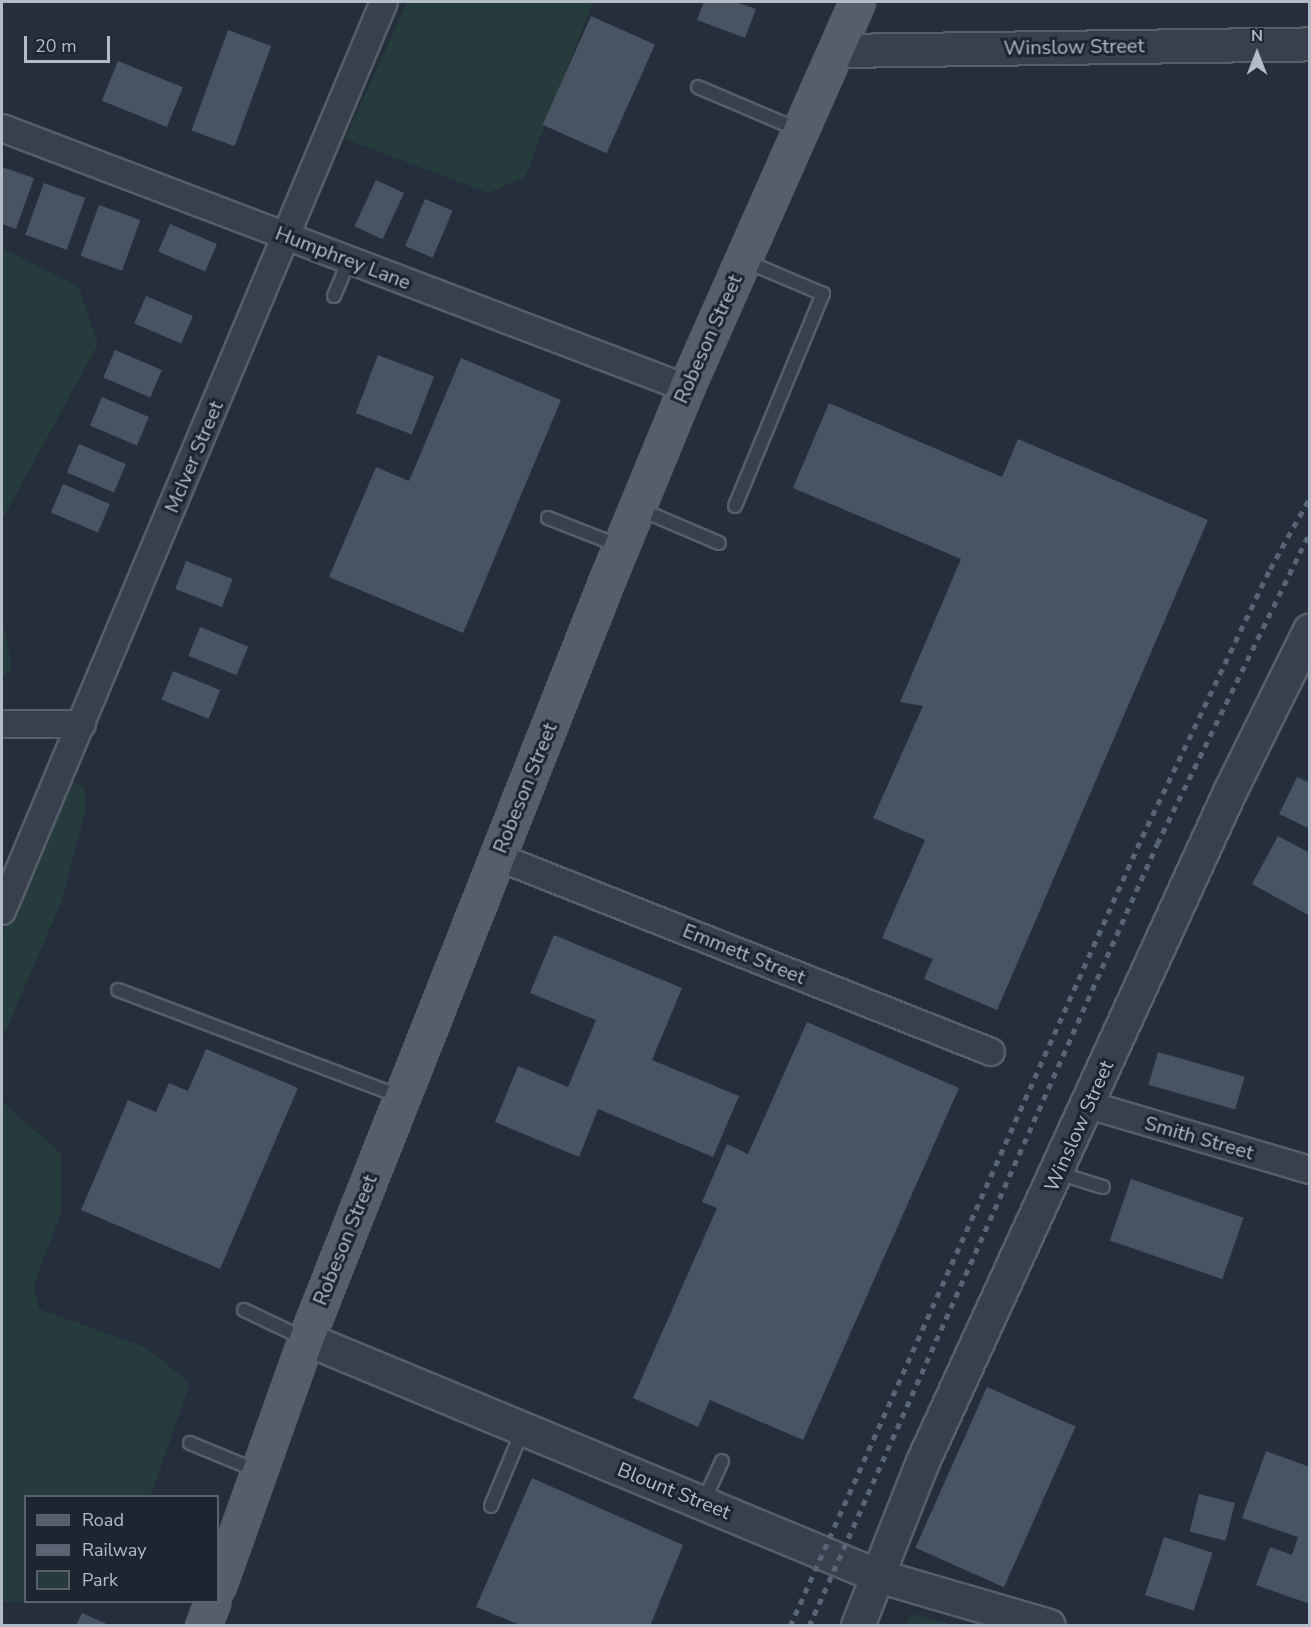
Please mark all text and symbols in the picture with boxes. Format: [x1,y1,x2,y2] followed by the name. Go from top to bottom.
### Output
[27,24,112,62] scale bar
[1227,24,1287,84] north arrow
[1251,25,1263,47] text: N
[35,34,77,58] text: 20 m
[1003,34,1145,60] street label: Winslow Street
[272,221,414,295] street label: Humphrey Lane
[669,271,747,407] street label: Robeson Street
[160,397,228,517] street label: McIver Street
[488,719,562,857] street label: Robeson Street
[679,919,809,989] street label: Emmett Street
[1039,1057,1119,1195] street label: Winslow Street
[1142,1111,1256,1165] street label: Smith Street
[308,1171,382,1309] street label: Robeson Street
[614,1457,734,1525] street label: Blount Street
[24,1495,219,1603] legend
[82,1508,124,1532] text: Road
[82,1538,147,1562] text: Railway
[82,1568,118,1592] text: Park

